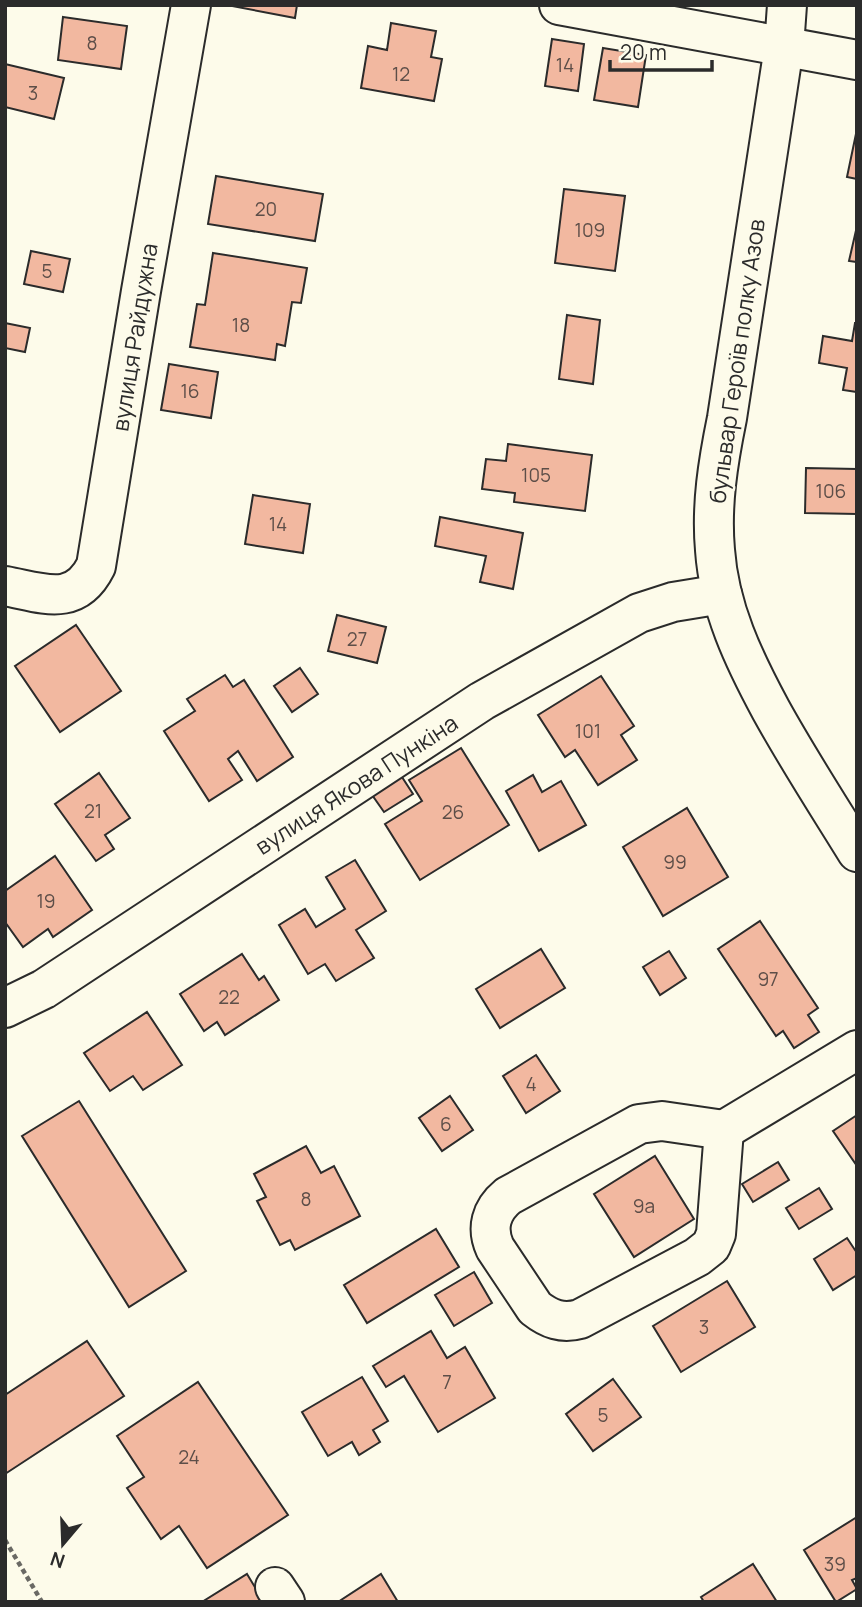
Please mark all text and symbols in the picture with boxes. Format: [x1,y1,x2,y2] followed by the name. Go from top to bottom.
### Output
[610,28,712,72] scale bar
[86,30,98,56] house number: 8
[620,38,667,66] text: 20 m
[556,52,574,78] house number: 14
[392,61,410,87] house number: 12
[28,80,38,106] house number: 3
[255,196,277,222] house number: 20
[575,217,605,243] house number: 109
[700,217,772,505] street label: бульвар Героїв полку Азов
[103,241,165,433] street label: вулиця Райдужна
[42,258,53,284] house number: 5
[232,312,250,338] house number: 18
[180,378,200,404] house number: 16
[521,462,551,488] house number: 105
[816,478,846,504] house number: 106
[269,511,287,537] house number: 14
[347,626,367,652] house number: 27
[248,706,464,862] street label: вулиця Якова Пункіна
[575,718,601,744] house number: 101
[84,798,102,824] house number: 21
[442,799,464,825] house number: 26
[663,849,687,875] house number: 99
[36,888,56,914] house number: 19
[757,966,779,992] house number: 97
[218,984,240,1010] house number: 22
[525,1071,537,1097] house number: 4
[440,1111,452,1137] house number: 6
[300,1186,312,1212] house number: 8
[633,1193,655,1219] house number: 9а
[699,1314,709,1340] house number: 3
[442,1369,452,1395] house number: 7
[598,1402,609,1428] house number: 5
[178,1444,200,1470] house number: 24
[28,1509,98,1579] north arrow
[47,1546,68,1575] text: N
[824,1551,846,1577] house number: 39

